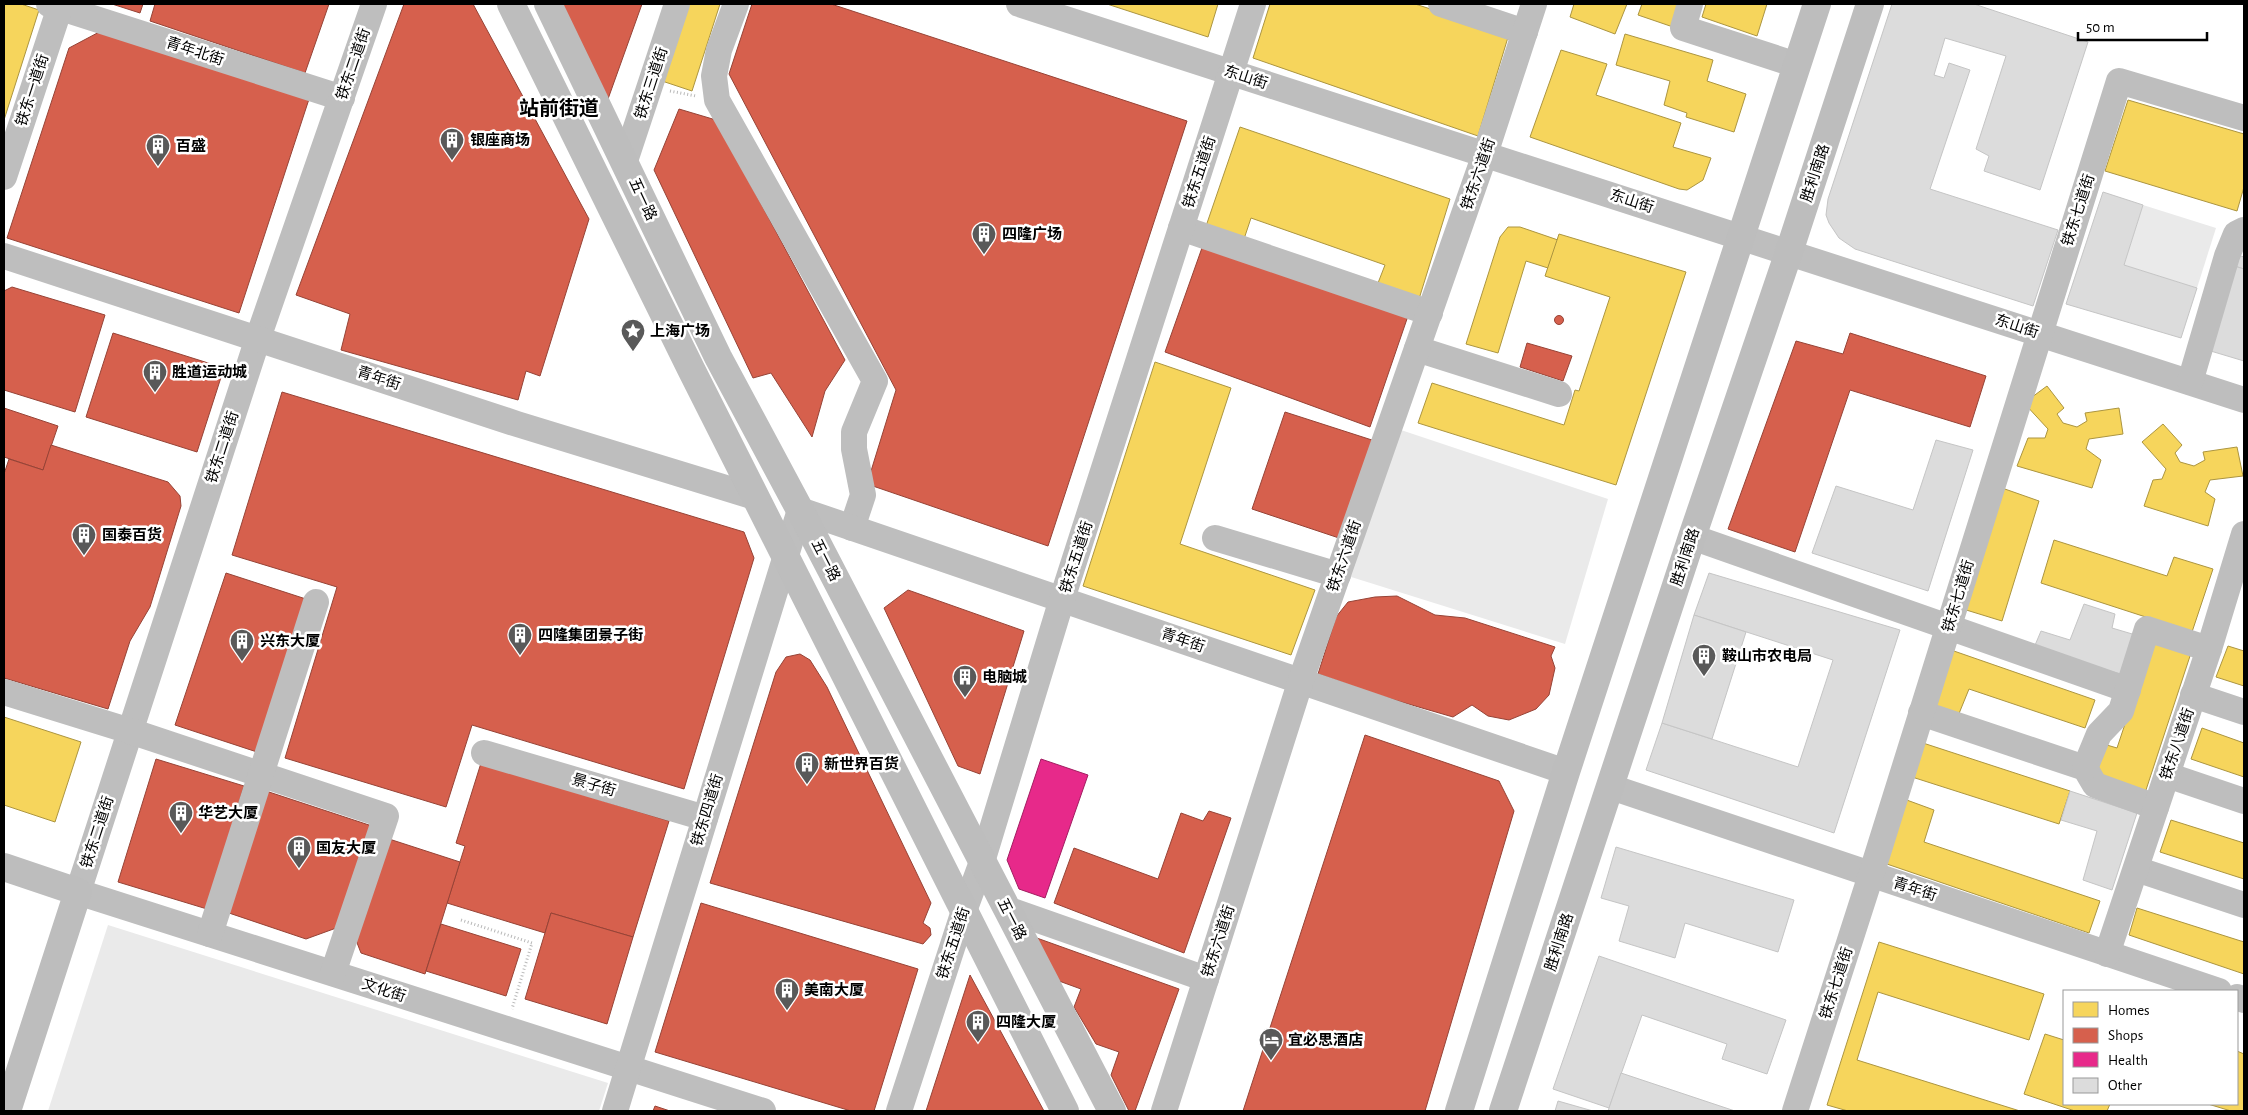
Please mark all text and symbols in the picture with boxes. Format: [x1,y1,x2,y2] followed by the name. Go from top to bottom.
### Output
[2078,10,2207,42] scale bar
[2086,20,2115,35] text: 50 m
[333,26,373,102] street label: 铁东二道街
[164,33,226,68] street label: 青年北街
[632,45,670,121] street label: 铁东三道街
[13,52,51,128] street label: 铁东一道街
[1222,62,1270,92] street label: 东山街
[519,97,599,119] district label: 站前街道
[439,127,465,161] building icon: 银座商场
[470,131,530,148] place label: 银座商场
[145,133,171,167] building icon: 百盛
[1180,134,1218,210] street label: 铁东五道街
[1458,136,1498,212] street label: 铁东六道街
[176,137,206,154] place label: 百盛
[1798,142,1832,204] street label: 胜利南路
[2059,172,2097,248] street label: 铁东七道街
[626,175,660,223] street label: 五一路
[1608,186,1656,216] street label: 东山街
[971,221,997,255] building icon: 四隆广场
[1002,226,1062,242] place label: 四隆广场
[1993,311,2041,341] street label: 东山街
[620,318,646,352] place icon: 上海广场
[650,323,710,339] place label: 上海广场
[142,359,168,393] building icon: 胜道运动城
[172,363,247,380] place label: 胜道运动城
[355,363,403,393] street label: 青年街
[203,409,241,485] street label: 铁东二道街
[1324,518,1364,594] street label: 铁东六道街
[1057,519,1095,595] street label: 铁东五道街
[71,522,97,556] building icon: 国泰百货
[102,526,162,543] place label: 国泰百货
[1668,526,1702,588] street label: 胜利南路
[809,536,843,584] street label: 五一路
[1939,558,1977,634] street label: 铁东七道街
[507,622,533,656] building icon: 四隆集团景子街
[1159,625,1207,655] street label: 青年街
[538,627,643,643] place label: 四隆集团景子街
[229,628,255,662] building icon: 兴东大厦
[260,633,320,649] place label: 兴东大厦
[1691,643,1717,677] building icon: 鞍山市农电局
[1722,647,1812,664] place label: 鞍山市农电局
[952,664,978,698] building icon: 电脑城
[982,668,1027,685] place label: 电脑城
[2157,706,2197,782] street label: 铁东八道街
[794,751,820,785] building icon: 新世界百货
[824,755,899,772] place label: 新世界百货
[570,771,618,799] street label: 景子街
[688,772,726,848] street label: 铁东四道街
[78,794,116,870] street label: 铁东二道街
[168,800,194,834] building icon: 华艺大厦
[198,804,258,821] place label: 华艺大厦
[286,835,312,869] building icon: 国友大厦
[316,840,376,856] place label: 国友大厦
[1891,874,1939,904] street label: 青年街
[995,895,1029,943] street label: 五一路
[1199,903,1237,979] street label: 铁东六道街
[934,905,972,981] street label: 铁东五道街
[1542,911,1576,973] street label: 胜利南路
[1817,945,1855,1021] street label: 铁东七道街
[360,974,408,1005] street label: 文化街
[774,977,800,1011] building icon: 美南大厦
[804,982,864,998] place label: 美南大厦
[2063,990,2238,1105] legend
[2108,1003,2150,1018] text: Homes
[965,1009,991,1043] building icon: 四隆大厦
[996,1014,1056,1030] place label: 四隆大厦
[1258,1027,1284,1061] hotel icon: 宜必思酒店
[2108,1028,2143,1043] text: Shops
[1288,1032,1363,1048] place label: 宜必思酒店
[2108,1053,2148,1068] text: Health
[2108,1078,2142,1093] text: Other

